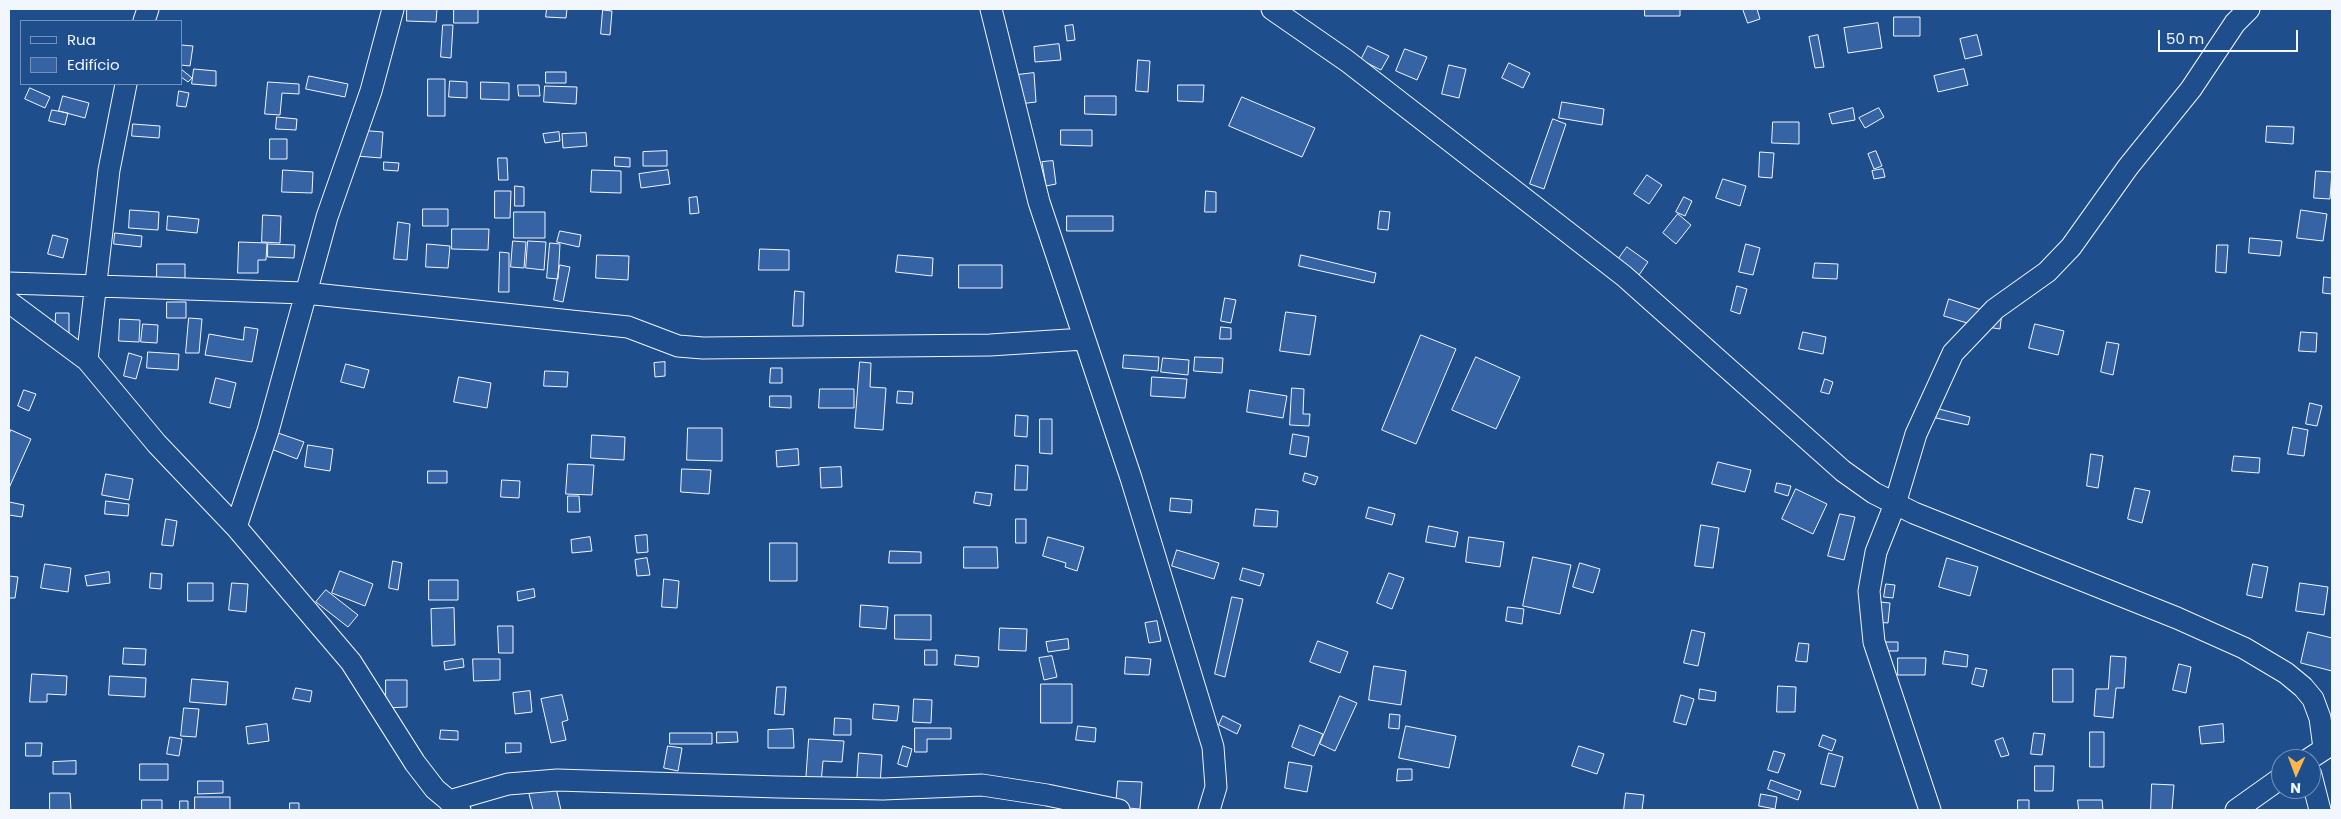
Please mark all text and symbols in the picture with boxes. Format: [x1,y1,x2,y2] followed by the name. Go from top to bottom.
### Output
[20,20,182,85] legend
[2161,20,2301,52] scale bar
[2166,28,2204,49] text: 50 m
[67,29,96,50] text: Rua
[67,54,120,75] text: Edifício
[2271,749,2321,799] north arrow
[2290,778,2301,798] text: N

